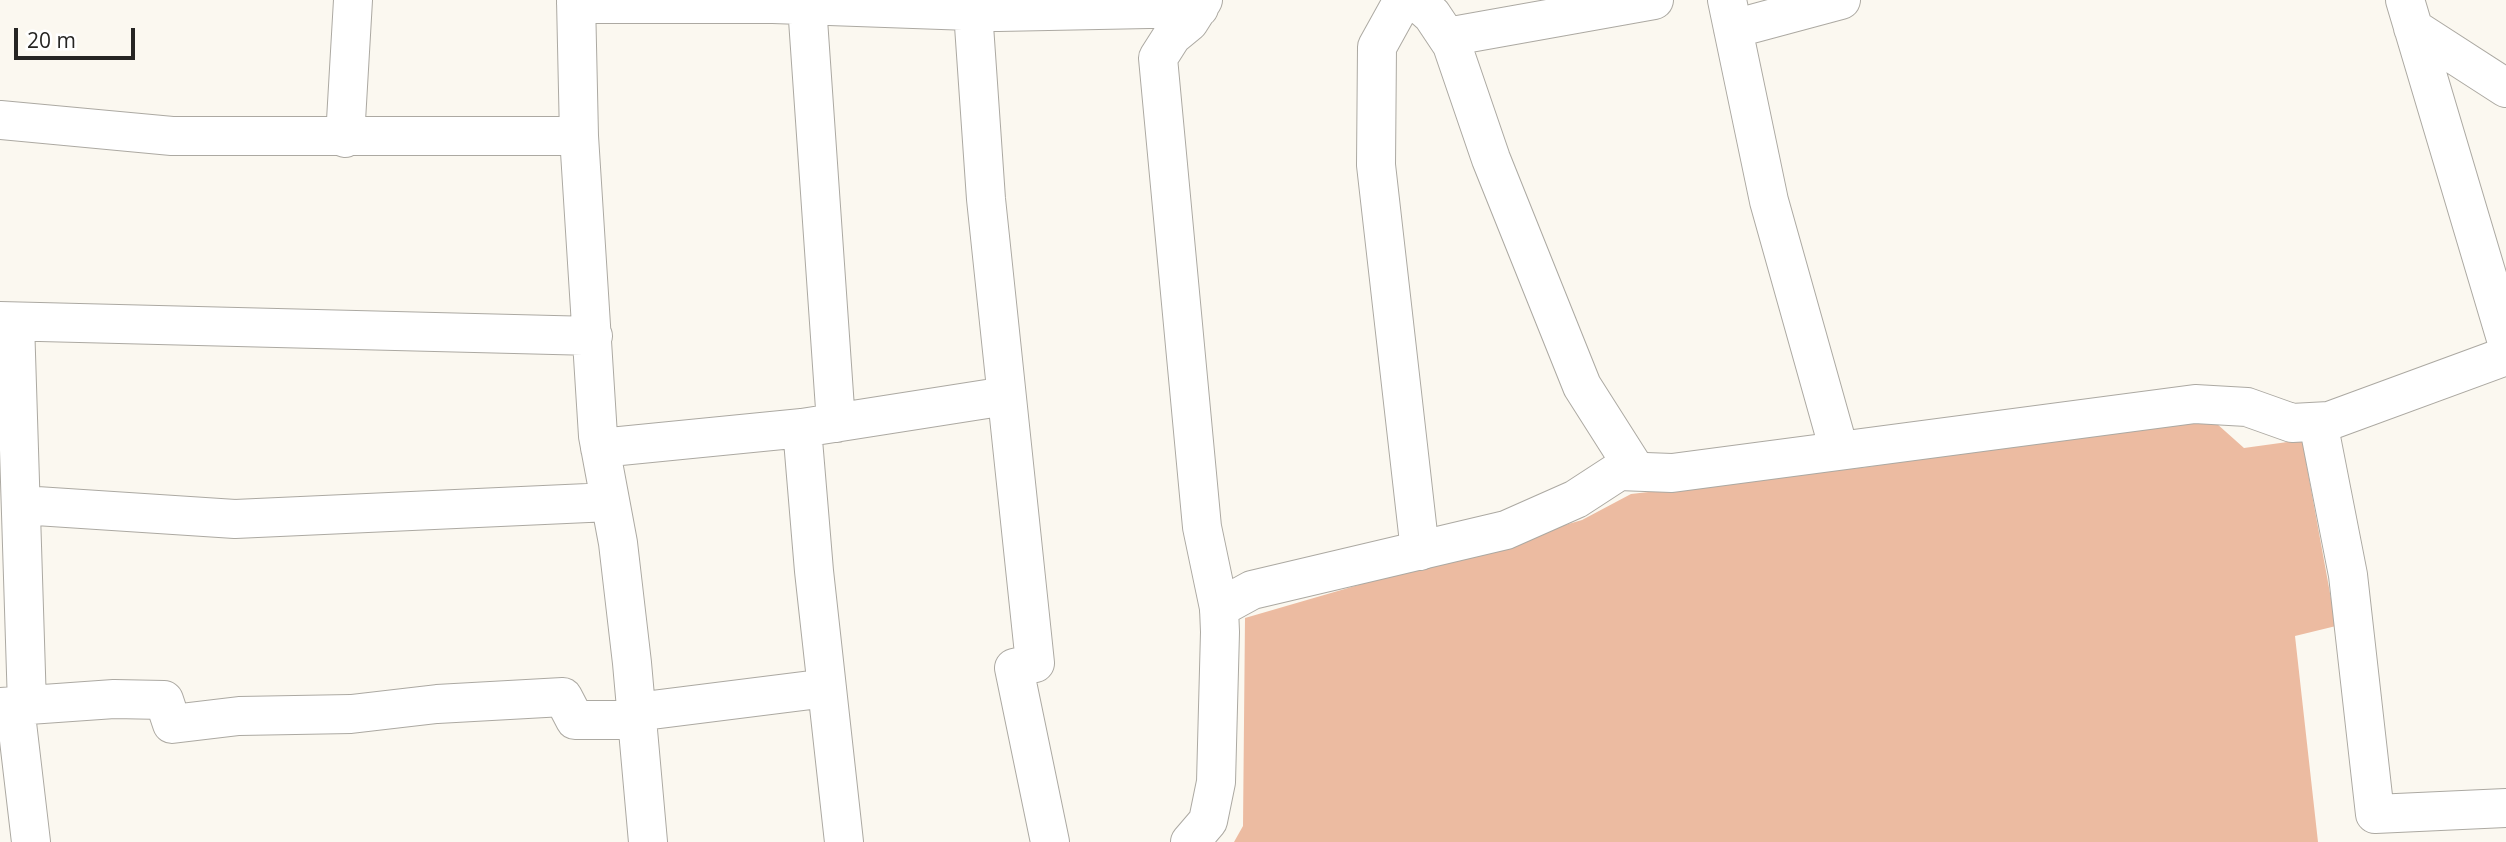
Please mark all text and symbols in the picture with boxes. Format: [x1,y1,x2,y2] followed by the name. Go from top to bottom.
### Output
[18,14,138,58] scale bar
[27,26,76,54] text: 20 m

